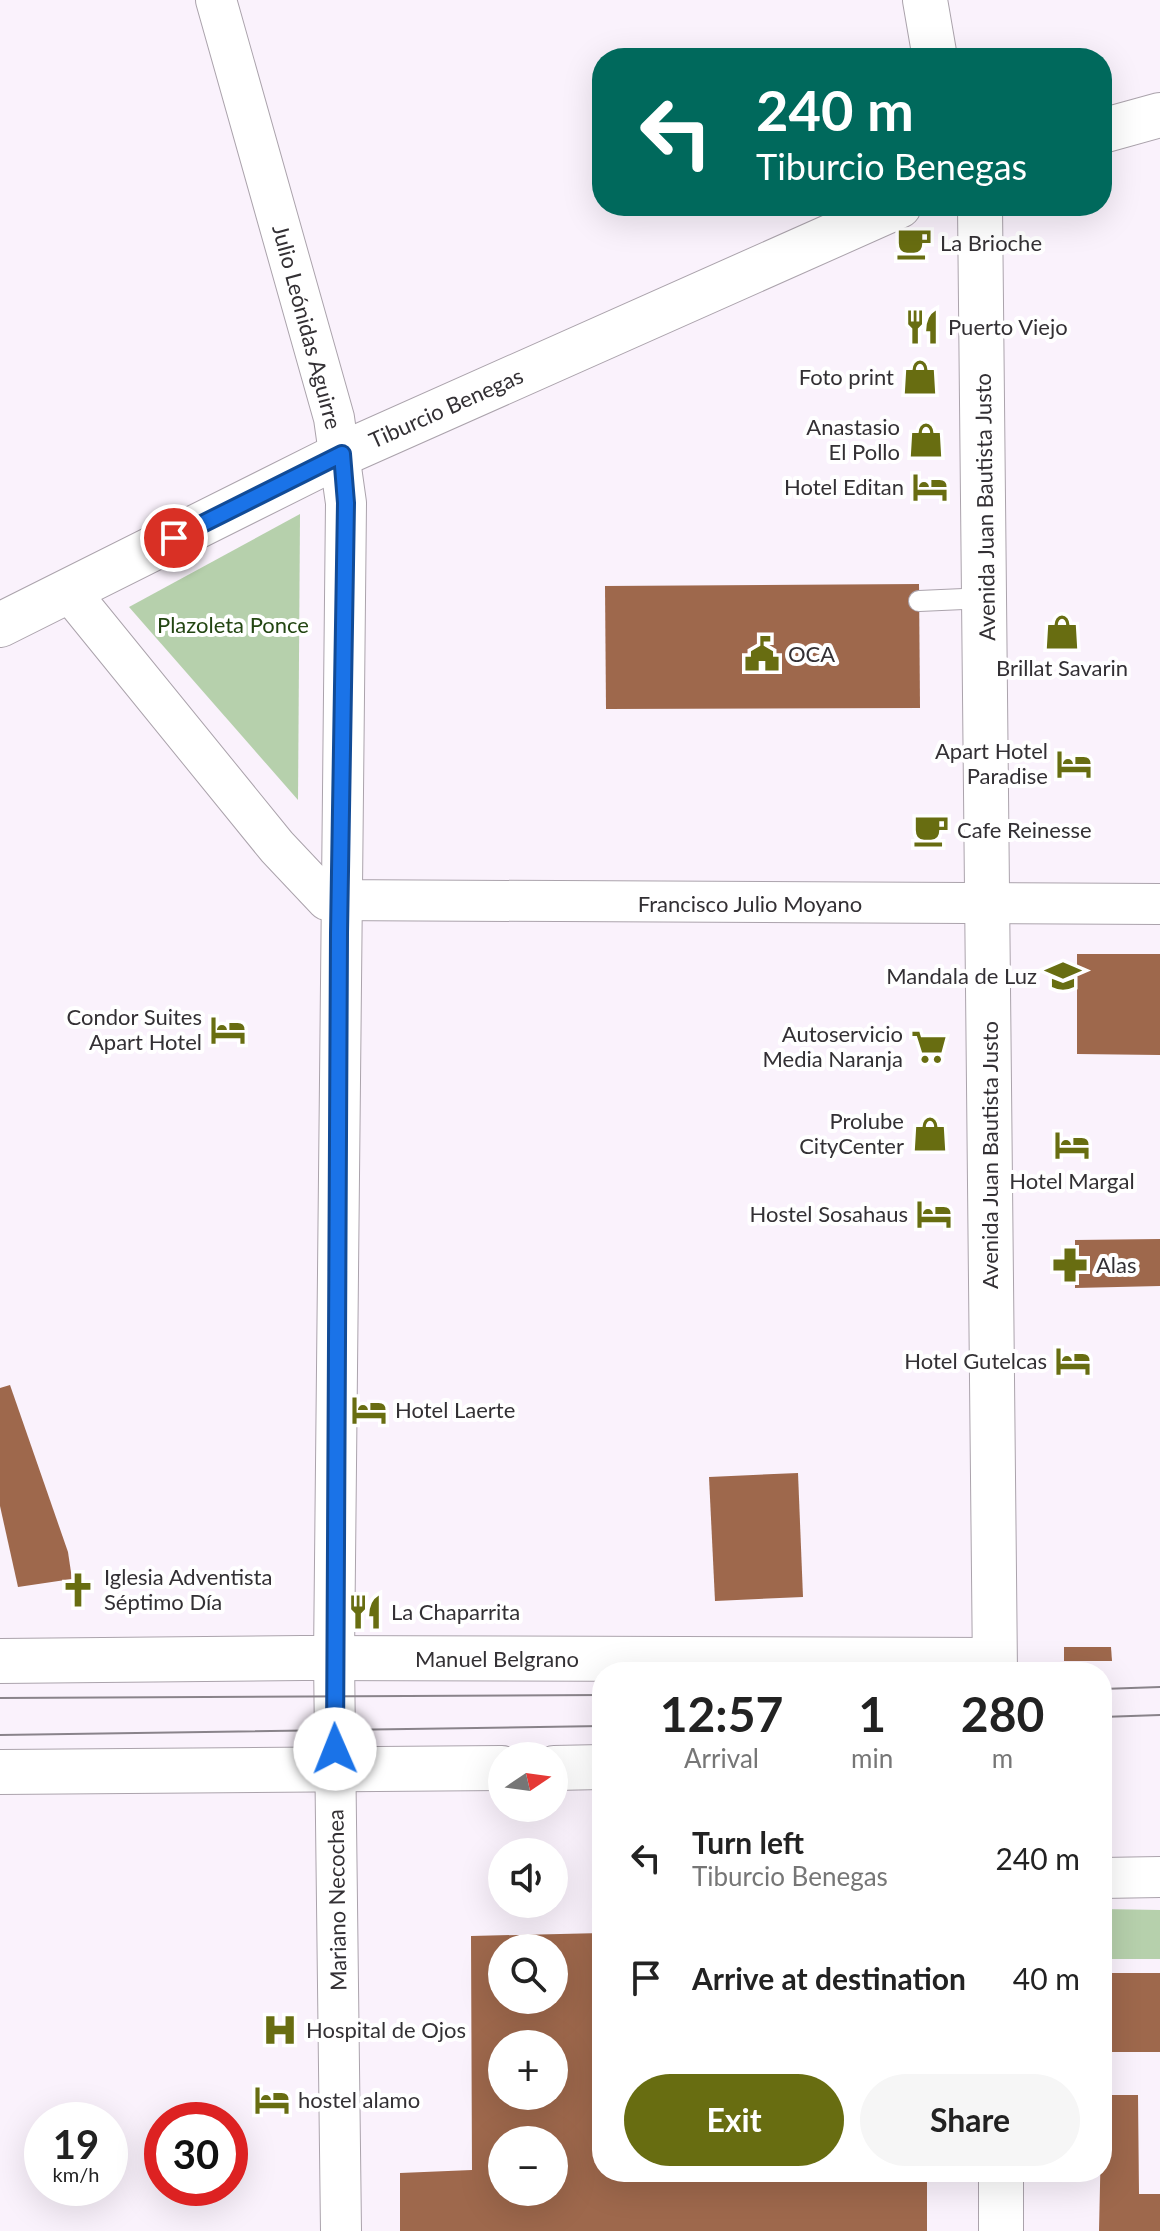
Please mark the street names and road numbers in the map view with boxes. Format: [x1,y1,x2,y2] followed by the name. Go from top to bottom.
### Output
[267,222,348,432] street label: Julio Leónidas Aguirre
[365,362,527,454] street label: Tiburcio Benegas
[969,373,1000,641] street label: Avenida Juan Bautista Justo
[638,890,862,917] street label: Francisco Julio Moyano
[976,1021,1003,1289] street label: Avenida Juan Bautista Justo
[415,1645,579,1672] street label: Manuel Belgrano
[321,1809,352,1991] street label: Mariano Necochea

